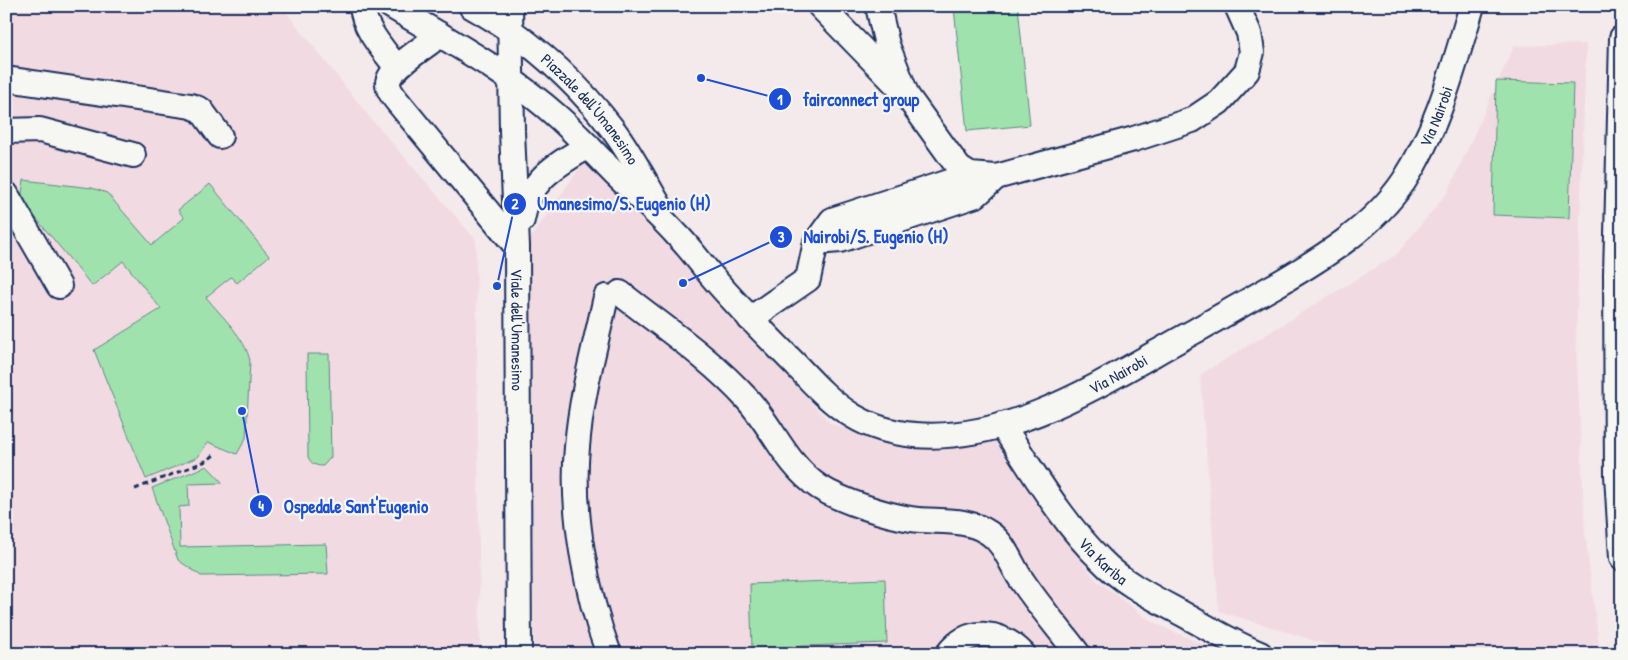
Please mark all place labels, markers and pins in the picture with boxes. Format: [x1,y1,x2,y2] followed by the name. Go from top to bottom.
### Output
[768,83,929,116] callout: fairconnect group
[503,187,721,220] callout: Umanesimo/S. Eugenio (H)
[769,220,959,253] callout: Nairobi/S. Eugenio (H)
[249,490,438,523] callout: Ospedale Sant'Eugenio

